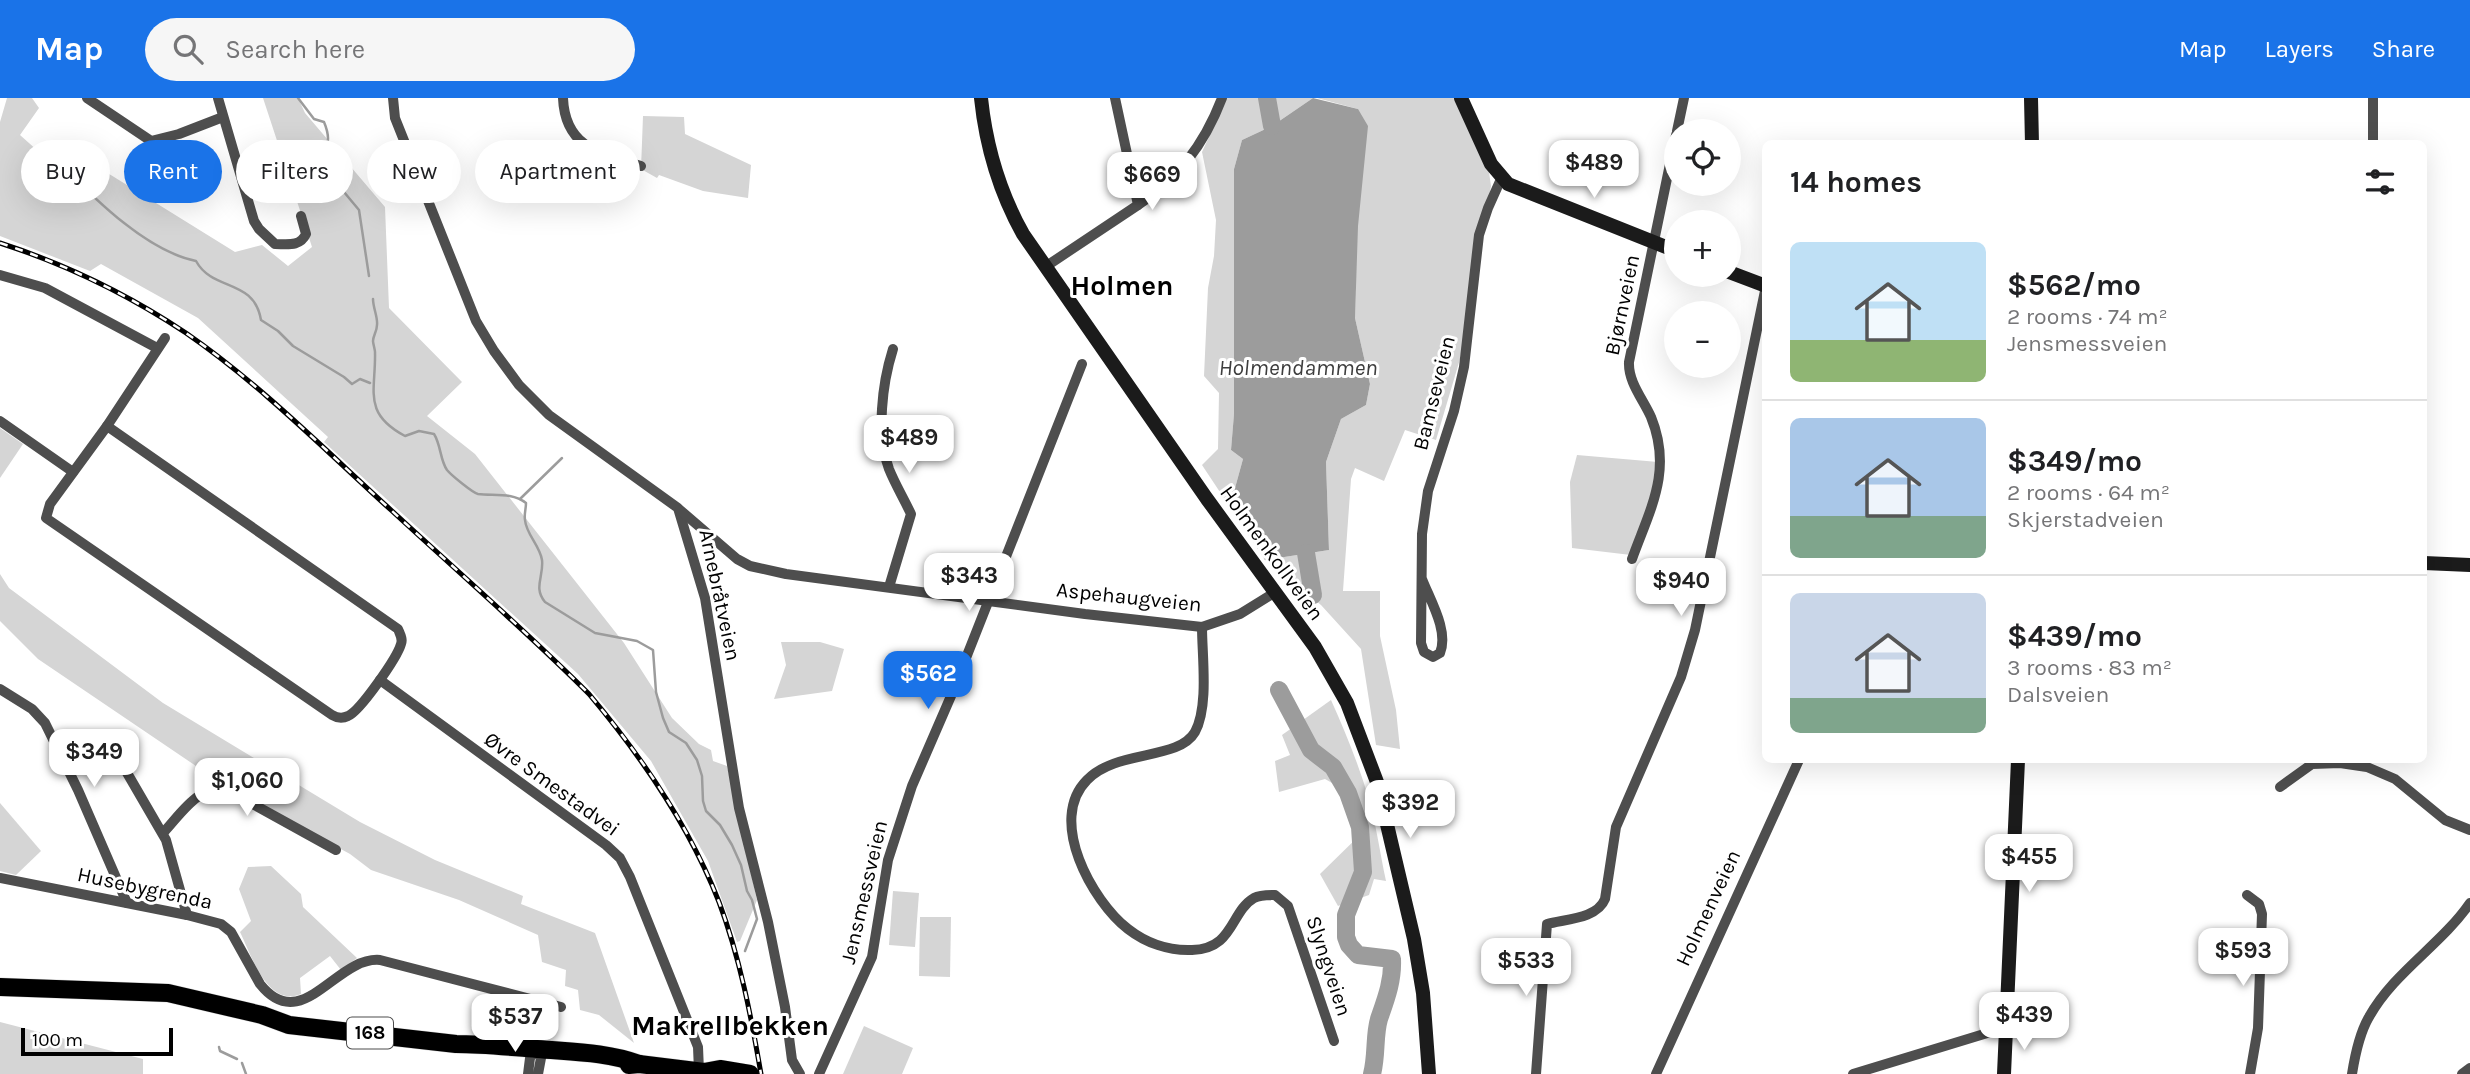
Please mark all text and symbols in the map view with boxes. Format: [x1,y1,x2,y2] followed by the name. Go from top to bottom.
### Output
[145,18,635,81] search box
[35,30,103,68] text: Map
[169,30,207,68] icon: search
[225,34,365,65] text: Search here
[2179,35,2227,63] text: Map
[2265,35,2334,63] text: Layers
[2372,35,2435,63] text: Share
[1664,119,1741,378] map controls
[1664,119,1741,196] button: locate
[21,140,110,203] chip: Buy
[124,140,222,203] chip: Rent
[236,140,353,203] chip: Filters
[367,140,461,203] chip: New
[475,140,640,203] chip: Apartment
[1553,140,1635,200] pin: $489
[1565,149,1623,176] text: $489
[1111,152,1193,212] pin: $669
[1123,161,1181,188] text: $669
[2361,163,2399,201] icon: filters
[1790,164,1922,200] text: 14 homes
[1664,210,1741,287] button: +
[1600,252,1644,358] street label: Bjørnveien
[2007,267,2141,303] text: $562/mo
[1071,269,1173,302] district label: Holmen
[1846,270,1930,354] icon: home
[1664,301,1741,378] button: −
[2007,303,2168,330] text: 2 rooms · 74 m²
[2007,330,2167,357] text: Jensmessveien
[1408,333,1460,453] street label: Bamseveien
[1218,354,1378,381] water label: Holmendammen
[868,416,950,475] pin: $489
[880,424,938,451] text: $489
[2007,443,2142,479] text: $349/mo
[1846,446,1930,530] icon: home
[2007,479,2170,506] text: 2 rooms · 64 m²
[1215,481,1329,625] street label: Holmenkollveien
[2007,506,2164,533] text: Skjerstadveien
[694,527,746,663] street label: Arnebråtveien
[928,554,1010,613] pin: $343
[1640,559,1722,618] pin: $940
[940,562,998,589] text: $343
[1652,567,1710,594] text: $940
[1055,577,1203,617] street label: Aspehaugveien
[2007,618,2142,654] text: $439/mo
[1846,621,1930,705] icon: home
[887,652,969,711] pin: $562
[2007,654,2172,681] text: 3 rooms · 83 m²
[899,660,957,687] text: $562
[2007,681,2109,708] text: Dalsveien
[480,727,624,841] street label: Øvre Smestadvei
[53,730,135,789] pin: $349
[65,738,123,765] text: $349
[190,758,304,818] pin: $1,060
[211,767,283,794] text: $1,060
[1369,780,1451,840] pin: $392
[1381,789,1439,816] text: $392
[836,818,892,966] street label: Jensmessveien
[1988,834,2070,894] pin: $455
[2001,843,2057,870] text: $455
[1671,846,1745,970] street label: Holmenveien
[75,862,215,914] street label: Husebygrenda
[1302,913,1356,1019] street label: Slyngveien
[2202,928,2284,988] pin: $593
[2214,937,2272,964] text: $593
[1485,939,1567,998] pin: $533
[1497,947,1555,974] text: $533
[1983,992,2065,1052] pin: $439
[474,995,556,1054] pin: $537
[1995,1001,2053,1028] text: $439
[488,1003,542,1030] text: $537
[631,1009,829,1042] district label: Makrellbekken
[347,1018,393,1049] road number: 168
[21,1025,173,1057] scale bar
[32,1029,83,1051] text: 100 m

